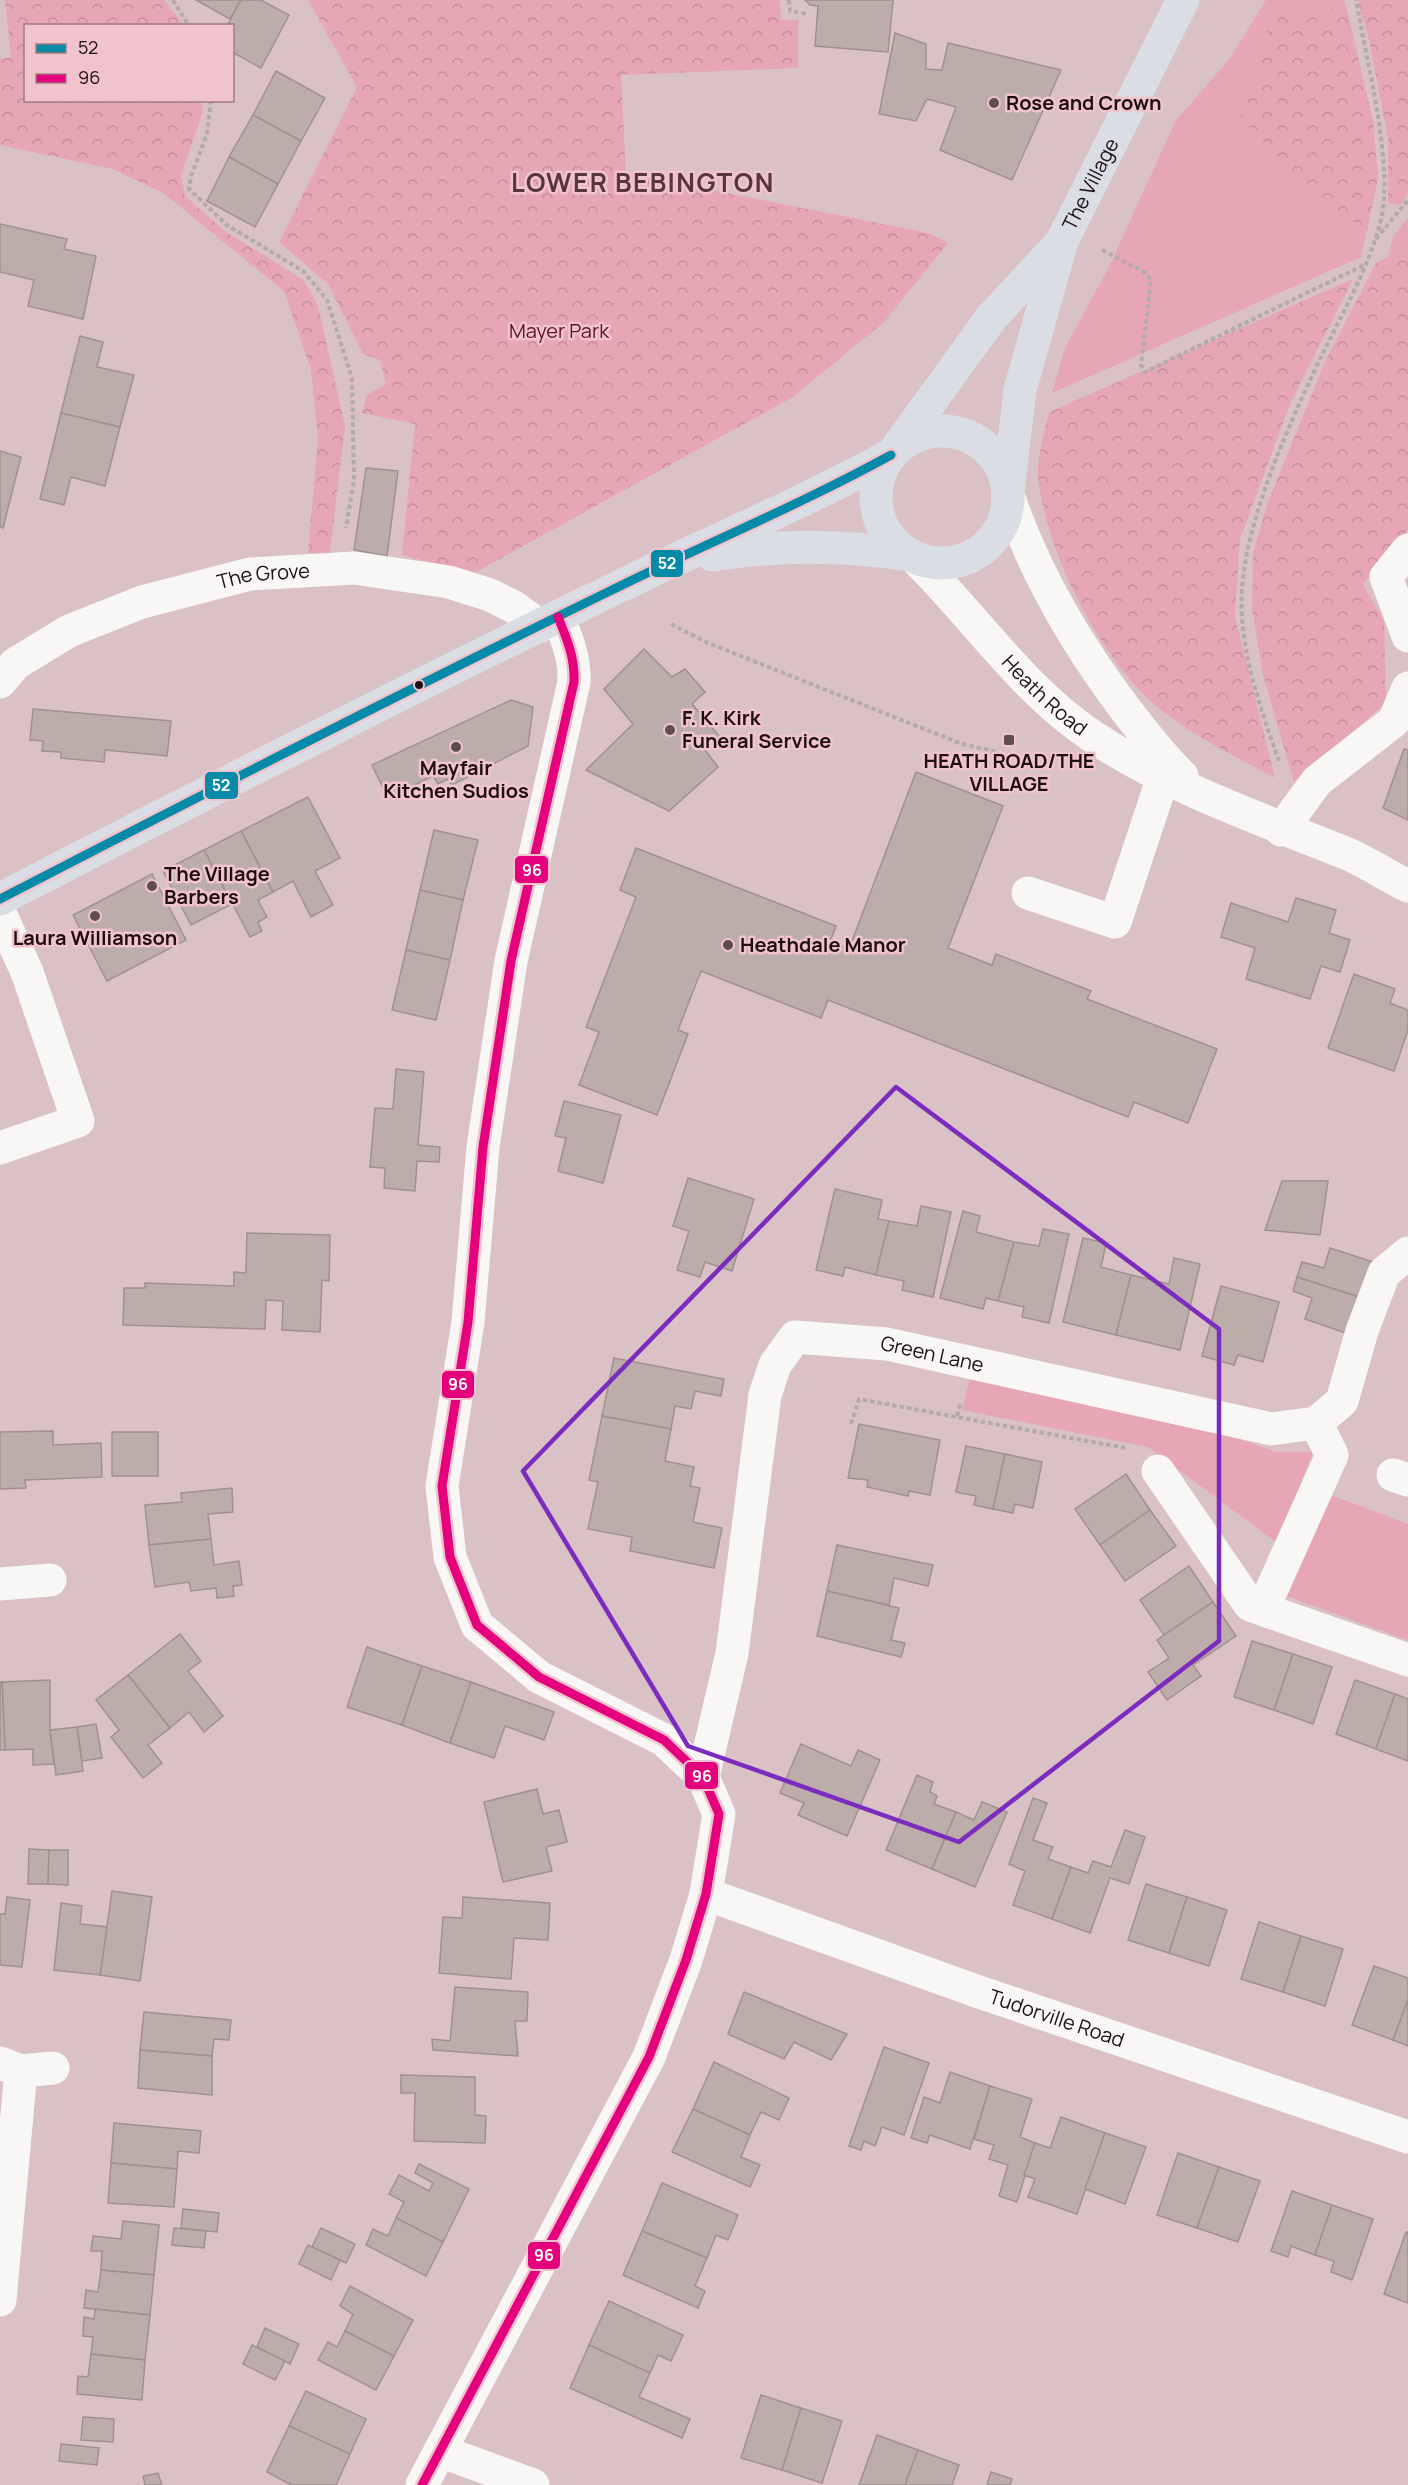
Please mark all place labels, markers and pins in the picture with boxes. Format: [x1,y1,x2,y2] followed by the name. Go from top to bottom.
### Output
[1006,89,1161,116] place label: Rose and Crown
[987,96,1001,110] marker: Rose and Crown
[413,679,425,691] unlabelled marker
[682,704,831,754] place label: F. K. Kirk Funeral Service
[663,723,677,737] marker: F. K. Kirk Funeral Service
[1002,733,1016,747] marker: HEATH ROAD/THE VILLAGE
[449,740,463,754] marker: Mayfair Kitchen Sudios
[923,747,1095,797] place label: HEATH ROAD/THE VILLAGE
[383,754,529,804] place label: Mayfair Kitchen Sudios
[164,860,270,910] place label: The Village Barbers
[145,879,159,893] marker: The Village Barbers
[88,909,102,923] marker: Laura Williamson
[13,924,177,951] place label: Laura Williamson
[740,931,906,958] place label: Heathdale Manor
[721,938,735,952] marker: Heathdale Manor

